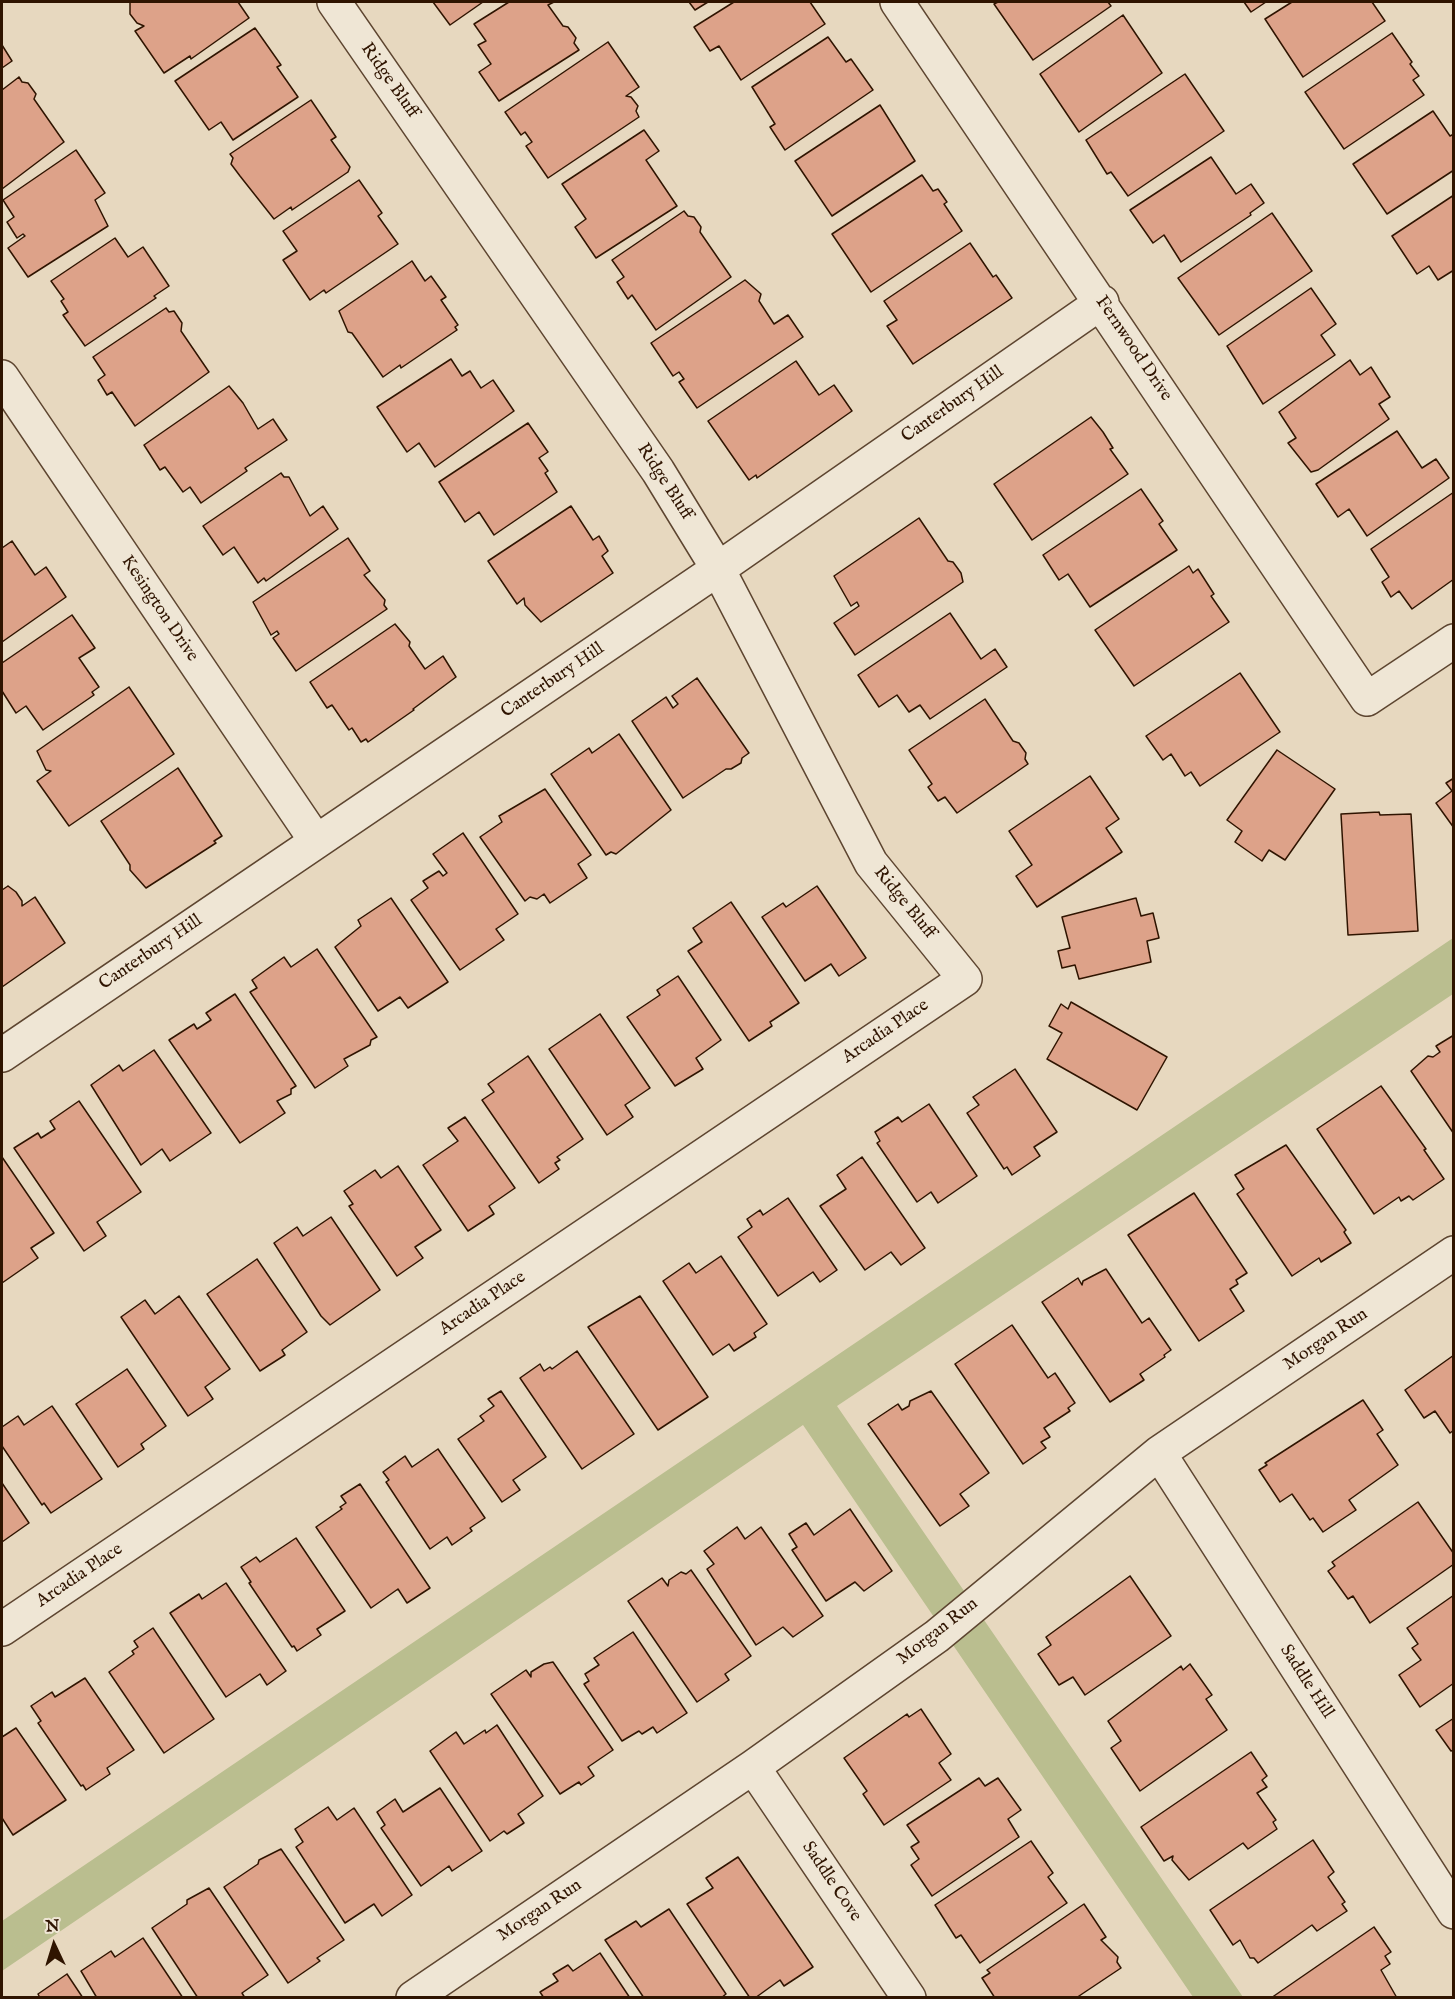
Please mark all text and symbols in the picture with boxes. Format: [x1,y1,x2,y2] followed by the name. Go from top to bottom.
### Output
[355,39,423,123] street label: Ridge Bluff
[1090,292,1176,406] street label: Fernwood Drive
[898,362,1008,448] street label: Canterbury Hill
[631,440,697,524] street label: Ridge Bluff
[116,552,202,666] street label: Kesington Drive
[497,639,609,723] street label: Canterbury Hill
[868,863,940,943] street label: Ridge Bluff
[95,911,207,995] street label: Canterbury Hill
[839,995,933,1069] street label: Arcadia Place
[436,1267,530,1341] street label: Arcadia Place
[1280,1304,1372,1376] street label: Morgan Run
[33,1539,127,1613] street label: Arcadia Place
[893,1594,983,1670] street label: Morgan Run
[1274,1641,1338,1723] street label: Saddle Hill
[796,1838,866,1926] street label: Saddle Cove
[494,1875,586,1947] street label: Morgan Run
[24,1915,84,1975] north arrow
[45,1917,60,1938] text: N

